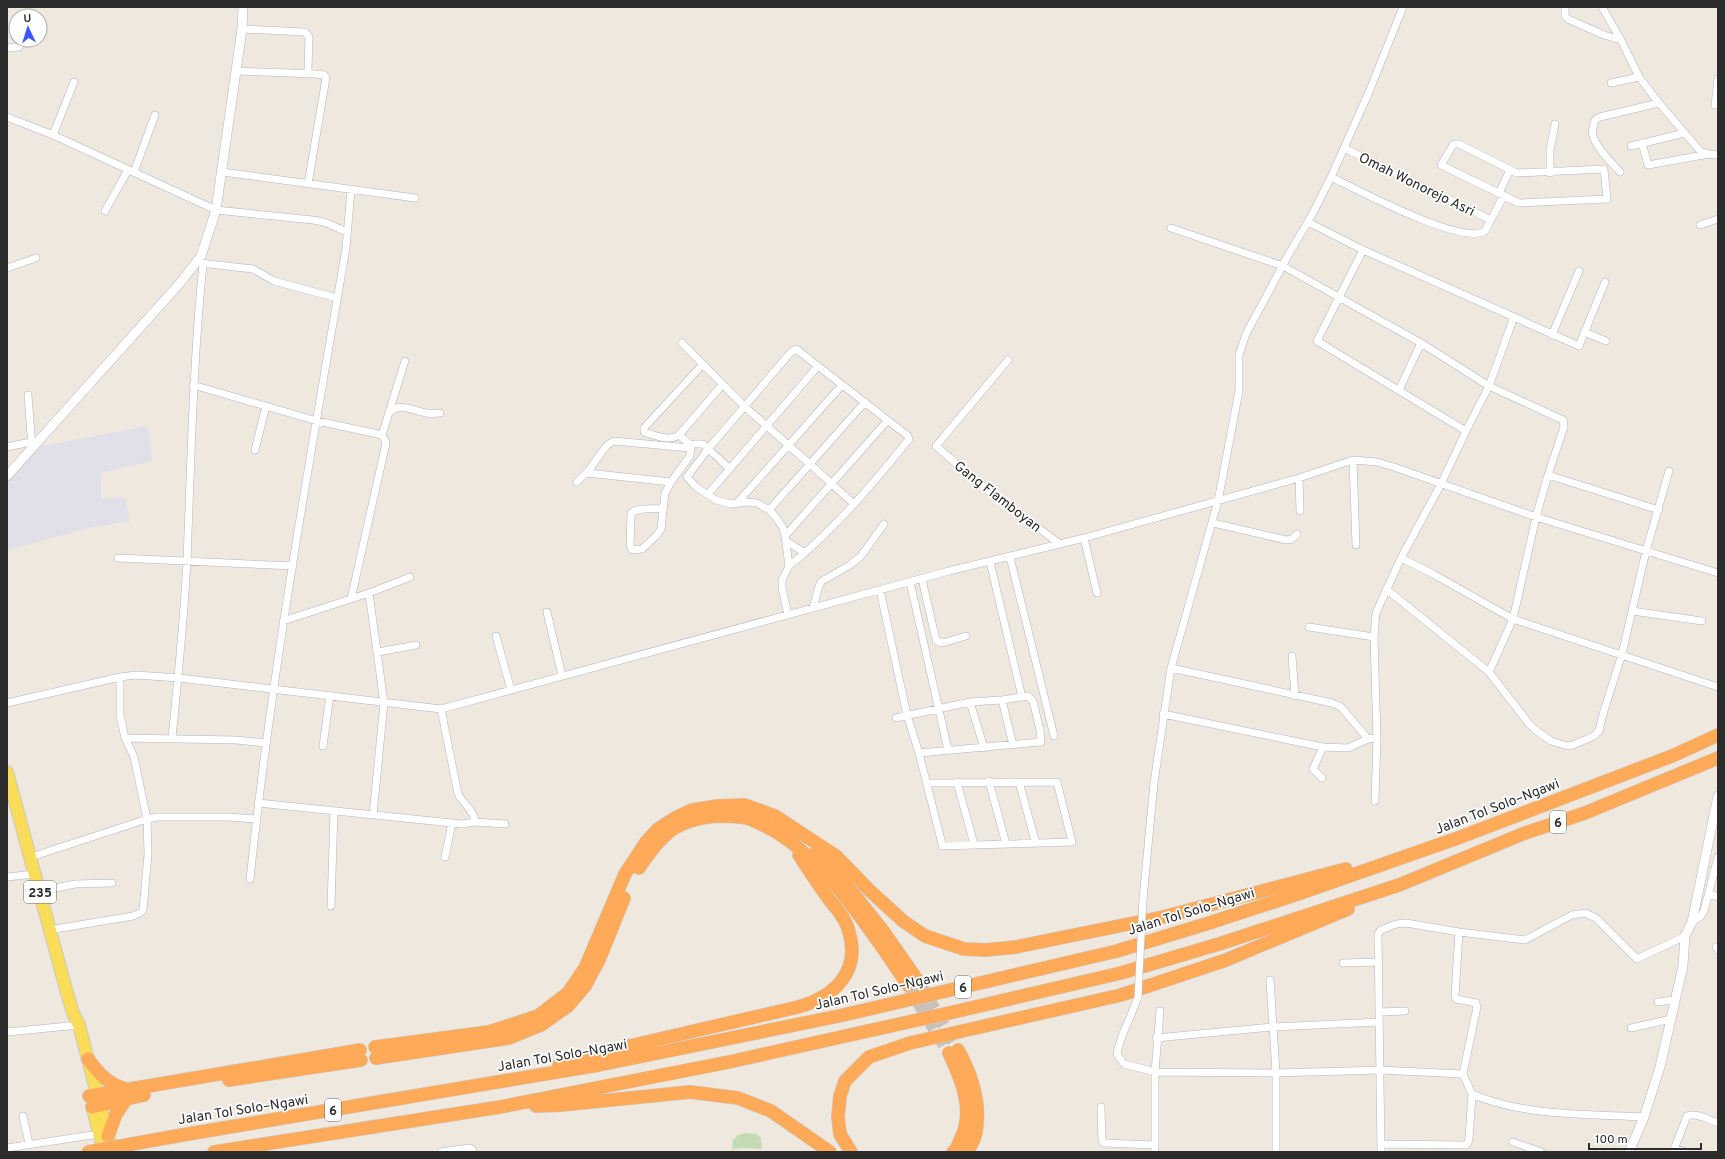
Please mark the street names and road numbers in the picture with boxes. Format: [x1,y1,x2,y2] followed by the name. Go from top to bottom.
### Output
[1355,150,1477,221] street label: Omah Wonorejo Asri
[950,458,1044,536] street label: Gang Flamboyan
[1433,776,1562,839] street label: Jalan Tol Solo–Ngawi
[1550,811,1566,833] road number: 6
[24,881,56,903] road number: 235
[1126,885,1257,940] street label: Jalan Tol Solo–Ngawi
[813,968,945,1015] street label: Jalan Tol Solo–Ngawi
[955,976,971,998] road number: 6
[496,1037,629,1076] street label: Jalan Tol Solo–Ngawi
[177,1092,310,1129] street label: Jalan Tol Solo–Ngawi
[325,1099,341,1121] road number: 6

